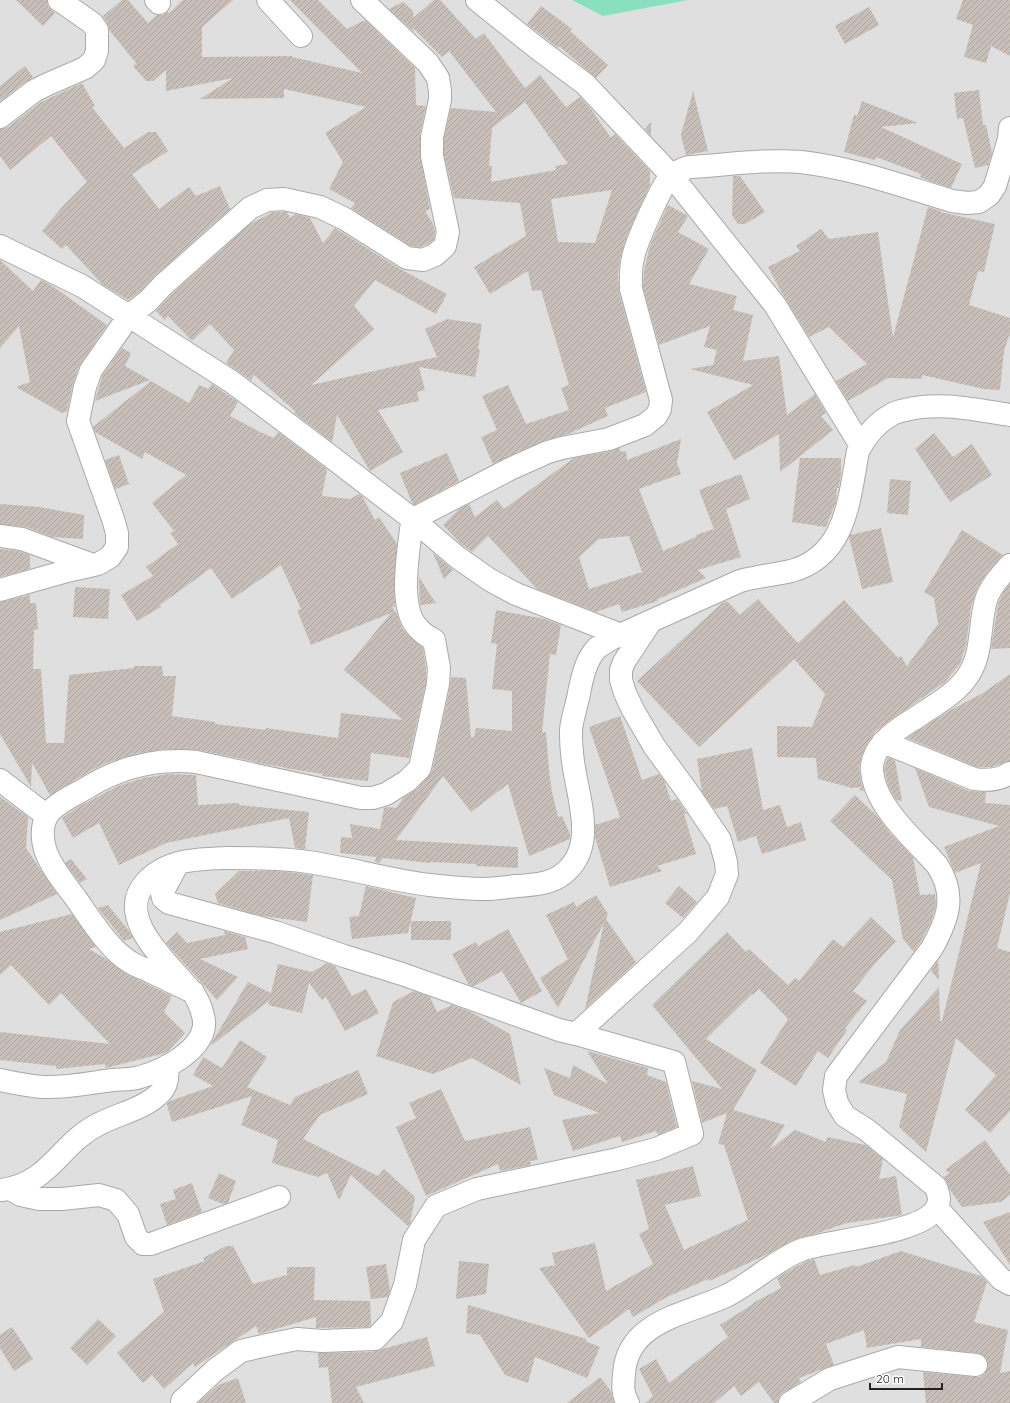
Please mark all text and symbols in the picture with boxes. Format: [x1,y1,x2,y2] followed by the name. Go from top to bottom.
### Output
[870,1365,942,1391] scale bar
[876,1371,904,1386] text: 20 m

